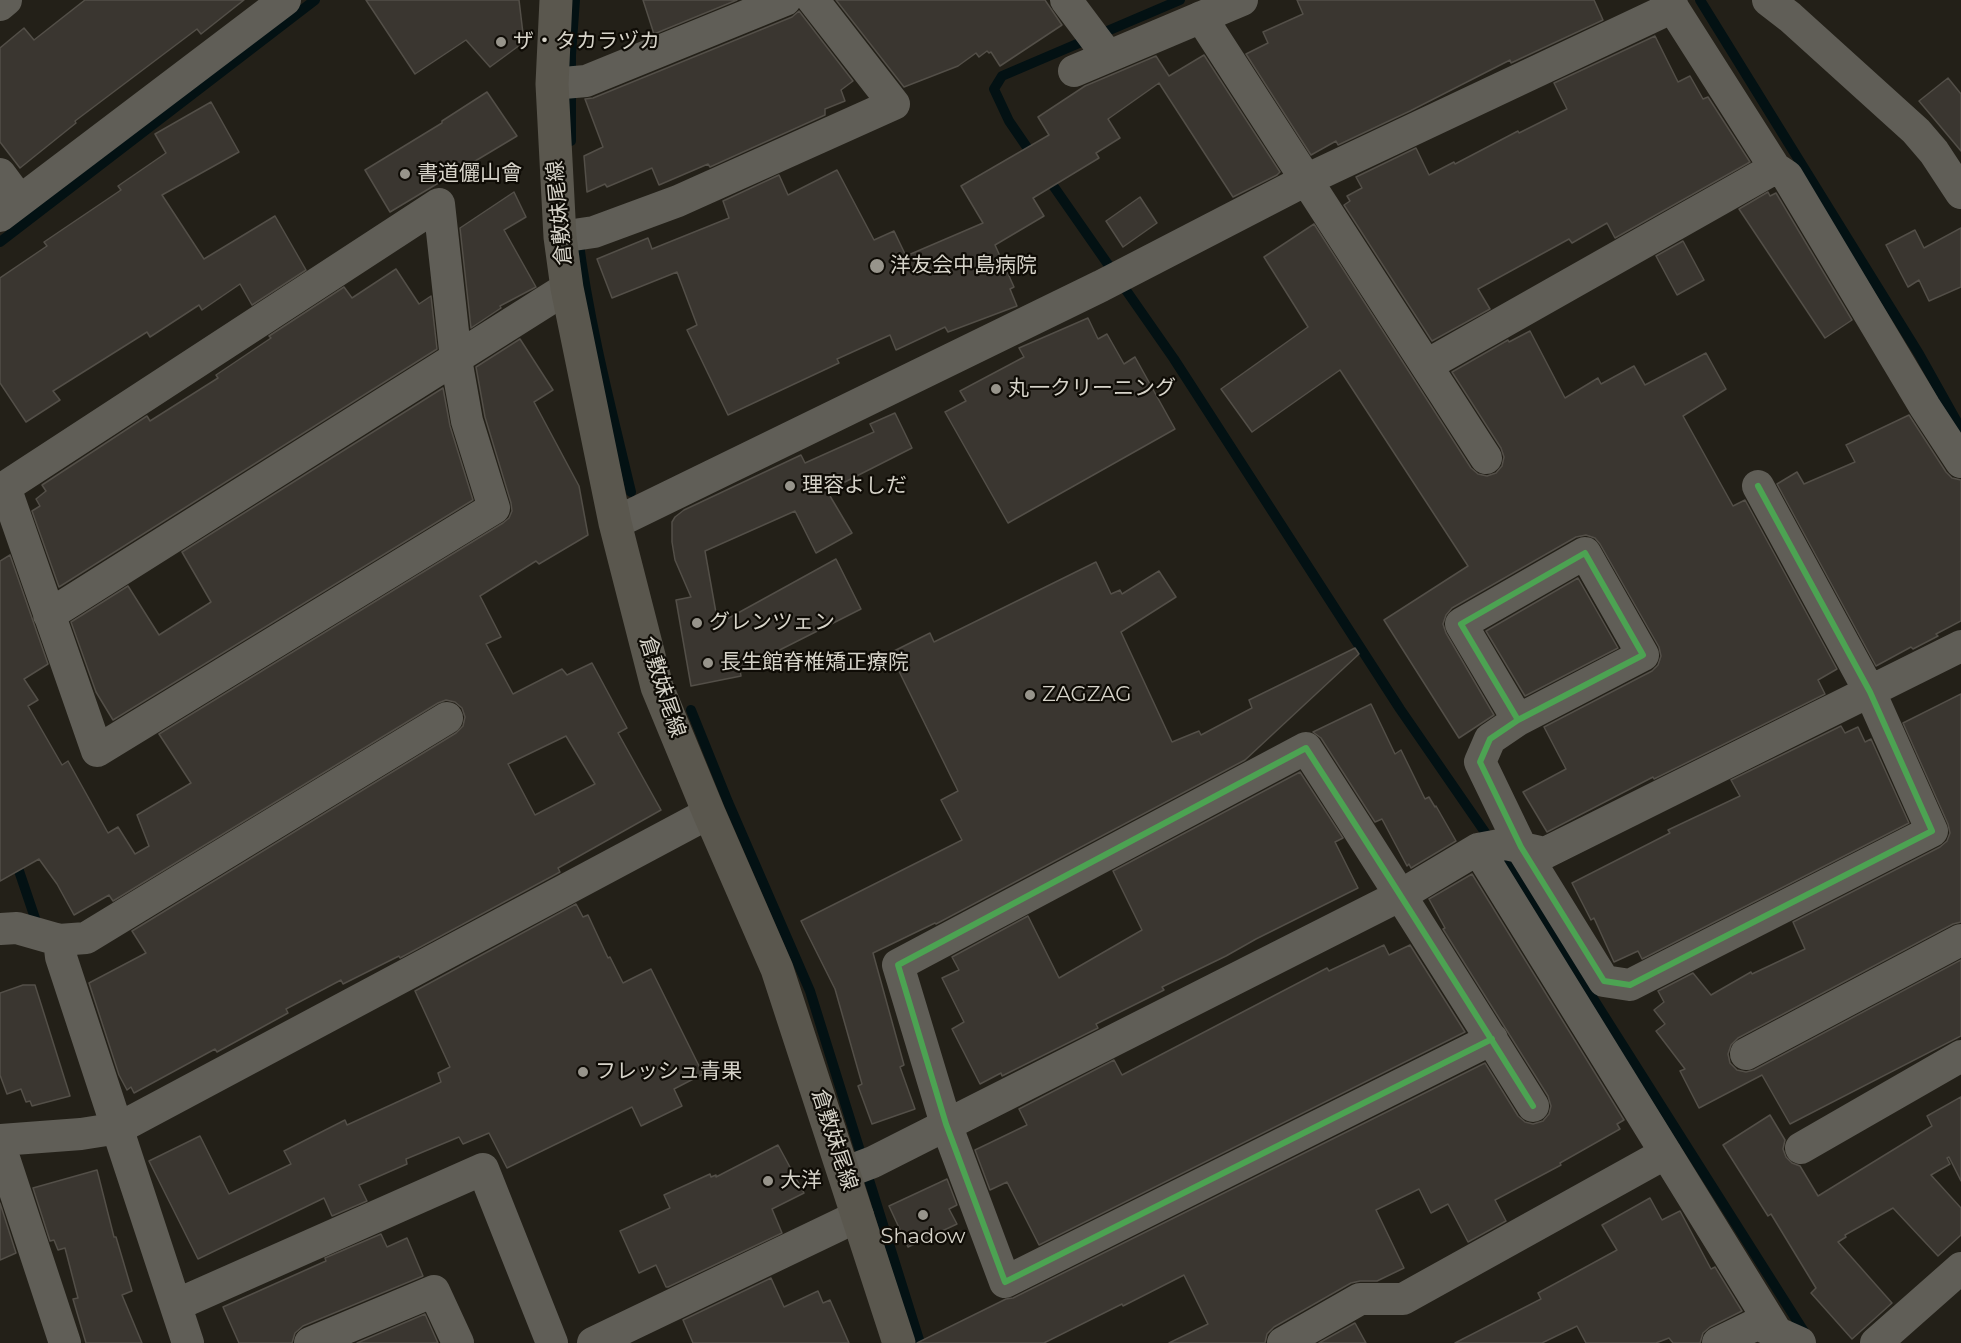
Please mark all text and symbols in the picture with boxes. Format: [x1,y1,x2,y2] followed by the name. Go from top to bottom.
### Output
[513,29,660,55] place label: ザ・タカラヅカ
[494,35,508,49] marker: ザ・タカラヅカ
[543,160,577,266] street label: 倉敷妹尾線
[417,161,522,187] place label: 書道儷山會
[398,167,412,181] marker: 書道儷山會
[890,253,1037,279] place label: 洋友会中島病院
[868,257,886,275] marker: 洋友会中島病院
[1008,376,1176,402] place label: 丸一クリーニング
[989,382,1003,396] marker: 丸一クリーニング
[802,473,907,499] place label: 理容よしだ
[783,479,797,493] marker: 理容よしだ
[709,610,835,636] place label: グレンツェン
[690,616,704,630] marker: グレンツェン
[634,633,690,741] street label: 倉敷妹尾線
[720,650,909,676] place label: 長生館脊椎矯正療院
[701,656,715,670] marker: 長生館脊椎矯正療院
[1042,682,1132,708] place label: ZAGZAG
[1023,688,1037,702] marker: ZAGZAG
[595,1059,742,1085] place label: フレッシュ青果
[576,1065,590,1079] marker: フレッシュ青果
[806,1086,862,1194] street label: 倉敷妹尾線
[780,1168,822,1194] place label: 大洋
[761,1174,775,1188] marker: 大洋
[916,1208,930,1222] marker: Shadow
[880,1224,966,1250] place label: Shadow

